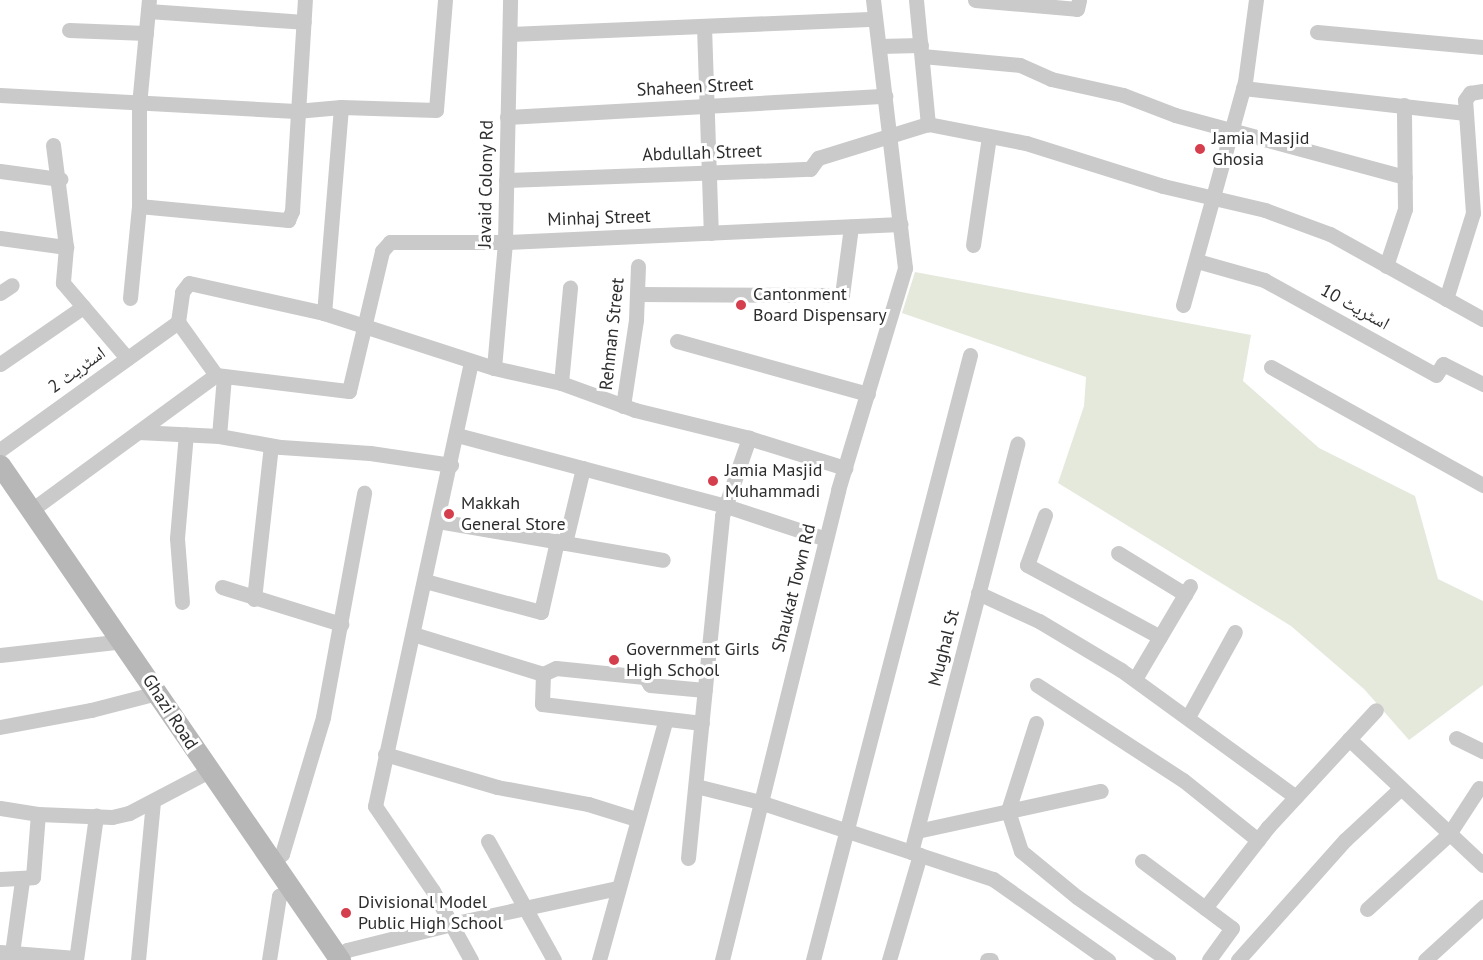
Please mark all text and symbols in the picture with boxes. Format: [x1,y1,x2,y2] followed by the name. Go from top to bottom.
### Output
[636,73,754,101] street label: Shaheen Street
[474,119,498,249] street label: Javaid Colony Rd
[1212,128,1309,170] place label: Jamia Masjid Ghosia
[642,140,762,166] street label: Abdullah Street
[1193,142,1207,156] marker: Jamia Masjid Ghosia
[547,205,651,231] street label: Minhaj Street
[595,277,629,391] street label: Rehman Street
[1317,279,1393,335] street label: اسٹریٹ 10
[753,284,887,326] place label: Cantonment Board Dispensary
[734,298,748,312] marker: Cantonment Board Dispensary
[44,342,110,398] street label: اسٹریٹ 2
[725,460,822,502] place label: Jamia Masjid Muhammadi
[706,474,720,488] marker: Jamia Masjid Muhammadi
[461,493,566,536] place label: Makkah General Store
[442,507,456,521] marker: Makkah General Store
[768,521,820,655] street label: Shaukat Town Rd
[924,607,964,689] street label: Mughal St
[626,639,759,682] place label: Government Girls High School
[607,653,621,667] marker: Government Girls High School
[138,670,202,754] street label: Ghazi Road
[358,892,503,934] place label: Divisional Model Public High School
[339,906,353,920] marker: Divisional Model Public High School

